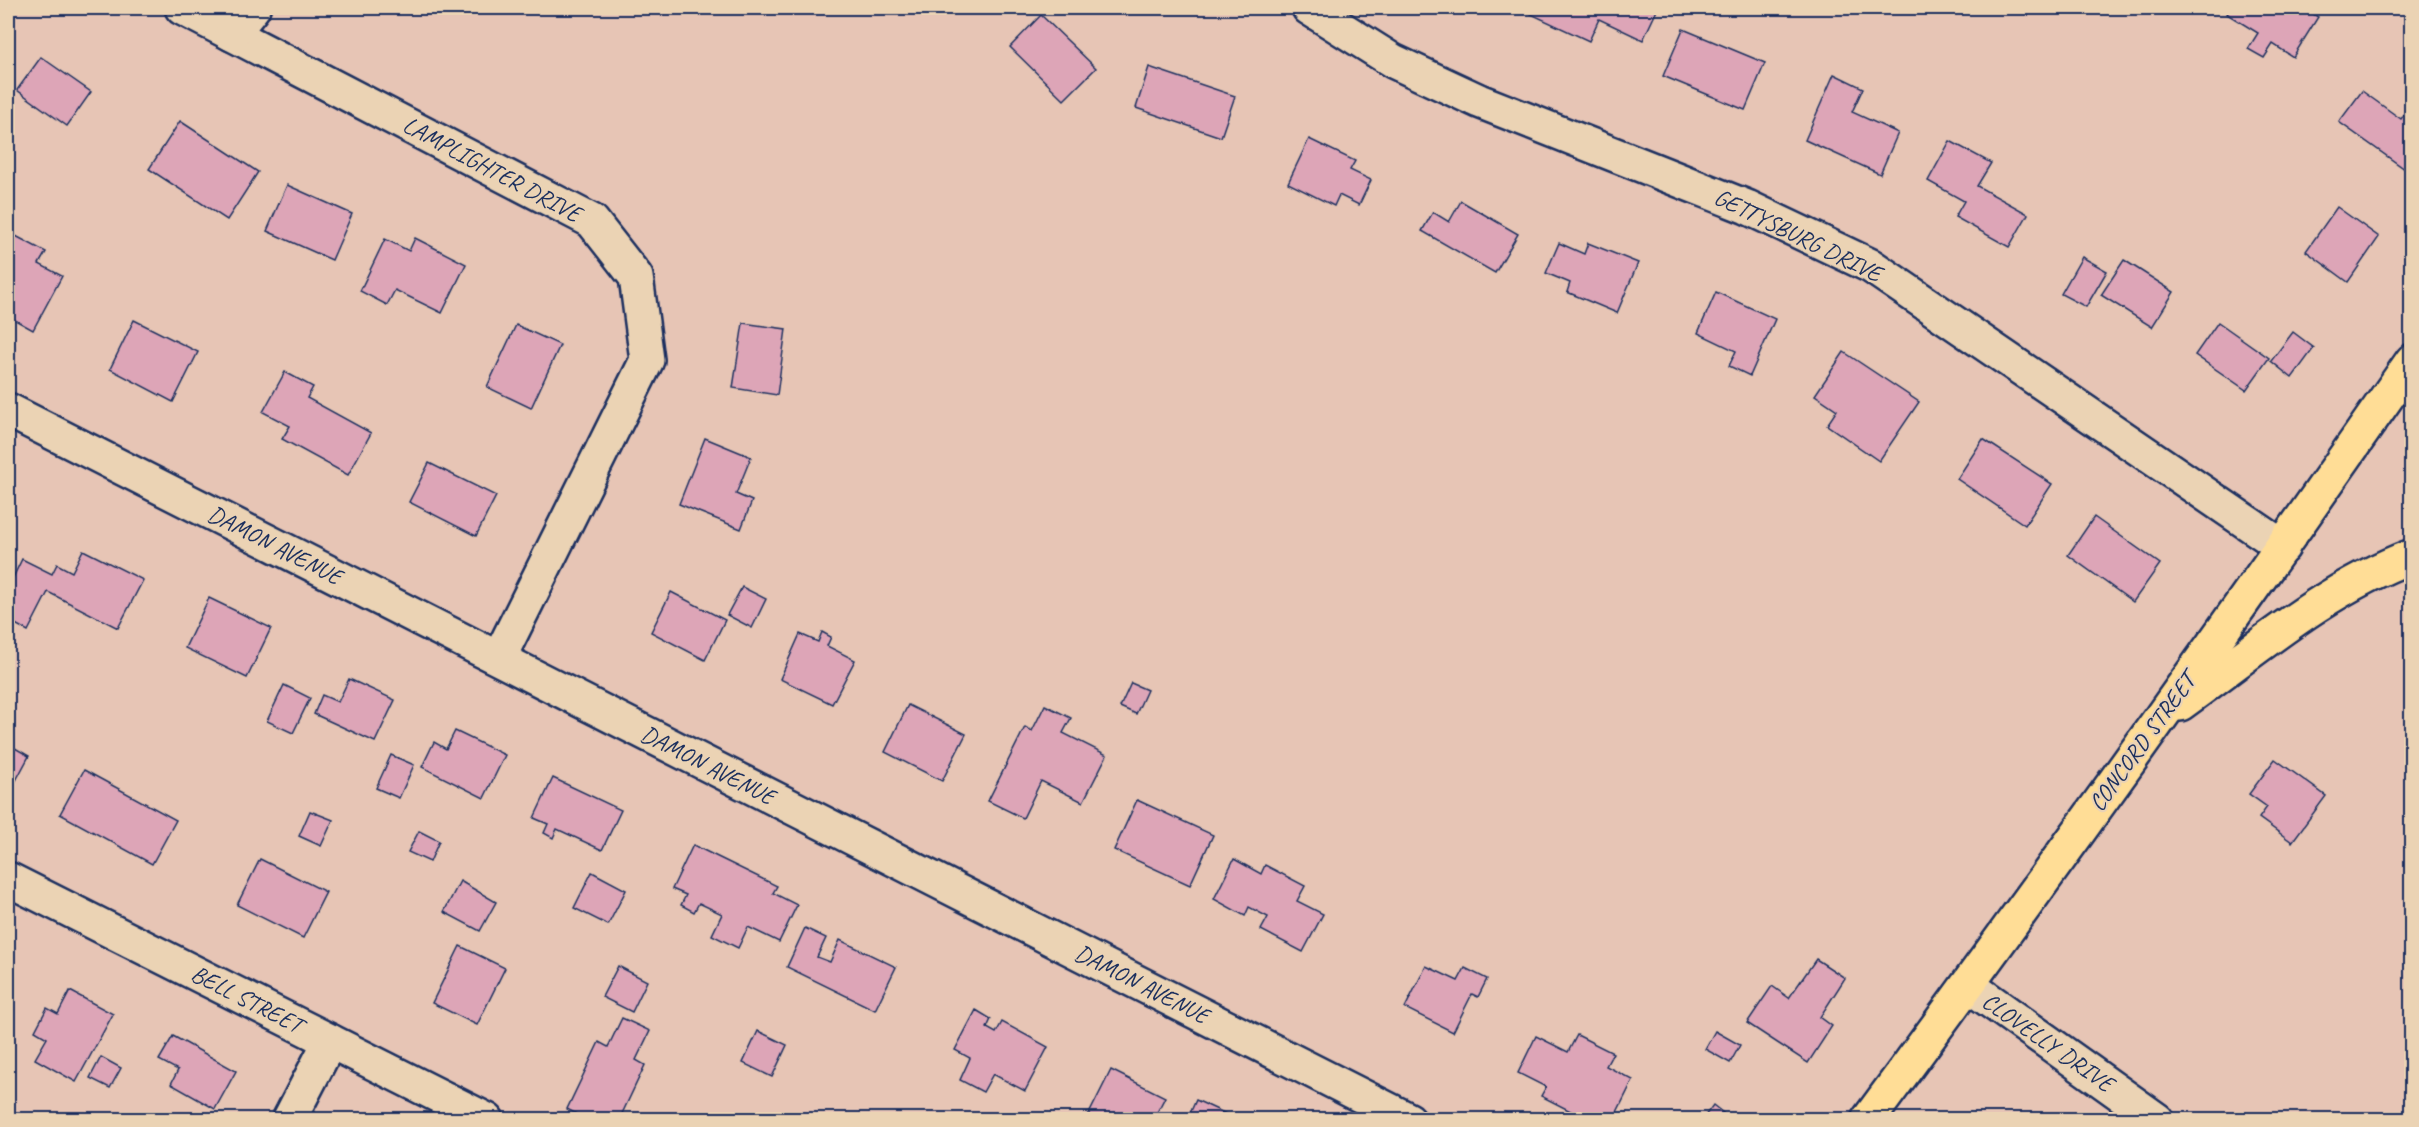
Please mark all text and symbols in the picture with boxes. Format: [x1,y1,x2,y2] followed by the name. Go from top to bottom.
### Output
[398,109,589,230] street label: LAMPLIGHTER DRIVE
[1709,182,1889,290] street label: GETTYSBURG DRIVE
[203,498,349,593] street label: DAMON AVENUE
[2082,662,2206,817] street label: CONCORD STREET
[636,718,782,813] street label: DAMON AVENUE
[1070,937,1216,1032] street label: DAMON AVENUE
[186,958,312,1042] street label: BELL STREET
[1977,986,2122,1100] street label: CLOVELLY DRIVE

